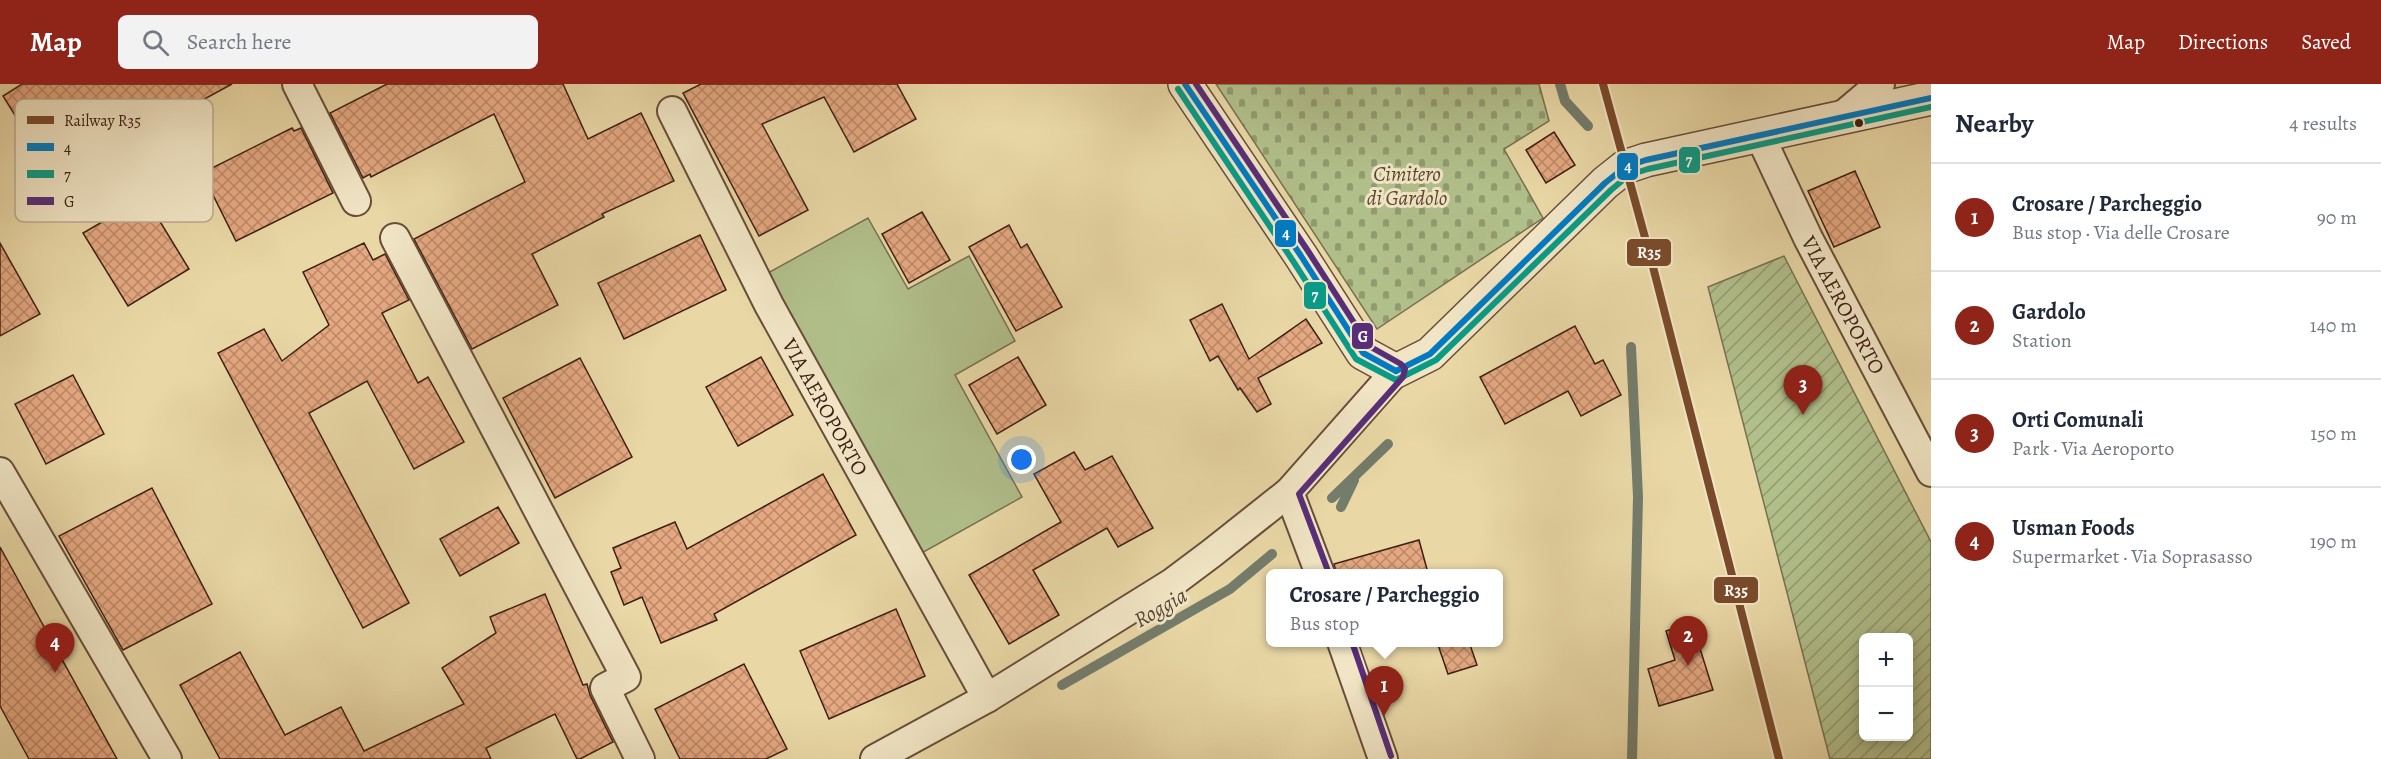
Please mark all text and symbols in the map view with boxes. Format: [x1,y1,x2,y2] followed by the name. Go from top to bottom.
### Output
[118,15,538,69] search box
[30,23,82,61] text: Map
[139,26,172,59] icon: search
[187,27,291,57] text: Search here
[2107,28,2145,56] text: Map
[2178,28,2268,56] text: Directions
[2301,28,2351,56] text: Saved
[15,99,213,222] legend
[1955,106,2034,141] text: Nearby
[64,110,141,132] text: Railway R35
[2289,110,2357,137] text: 4 results
[1853,117,1865,129] unlabelled marker
[64,137,71,159] text: 4
[1678,146,1701,174] line badge: 7
[1686,150,1693,172] text: 7
[1616,152,1639,181] line badge: 4
[1624,156,1632,178] text: 4
[1367,160,1447,212] park label: Cimitero di Gardolo
[64,164,71,186] text: 7
[2012,189,2202,219] text: Crosare / Parcheggio
[64,191,75,213] text: G
[1971,204,1978,231] text: 1
[2317,204,2357,231] text: 90 m
[1274,219,1297,248] line badge: 4
[2012,219,2230,246] text: Bus stop · Via delle Crosare
[1282,223,1290,245] text: 4
[1794,230,1891,379] street label: VIA AEROPORTO
[1626,238,1672,267] line badge: R35
[1637,242,1661,264] text: R35
[1303,281,1327,310] line badge: 7
[1312,285,1319,307] text: 7
[2012,297,2086,327] text: Gardolo
[1970,312,1979,339] text: 2
[2310,312,2357,339] text: 140 m
[1351,322,1374,350] line badge: G
[1358,326,1368,348] text: G
[2012,327,2072,354] text: Station
[775,332,874,481] street label: VIA AEROPORTO
[1784,366,1822,415] pin: 3
[2012,405,2144,435] text: Orti Comunali
[1970,420,1979,447] text: 3
[2310,420,2357,447] text: 150 m
[2012,435,2174,462] text: Park · Via Aeroporto
[1007,445,1036,474] your location
[2012,513,2135,543] text: Usman Foods
[1970,528,1979,555] text: 4
[2310,528,2357,555] text: 190 m
[2012,543,2252,570] text: Supermarket · Via Soprasasso
[1266,569,1503,647] popup
[1713,576,1759,604] line badge: R35
[1289,580,1480,610] text: Crosare / Parcheggio
[1724,580,1748,602] text: R35
[1128,581,1193,635] water label: Roggia
[1289,610,1359,637] text: Bus stop
[1668,616,1708,666] pin: 2
[36,624,74,673] pin: 4
[1859,633,1913,741] map controls
[1859,633,1913,687] button: +
[1364,666,1404,716] pin: 1
[1859,687,1913,741] button: −

